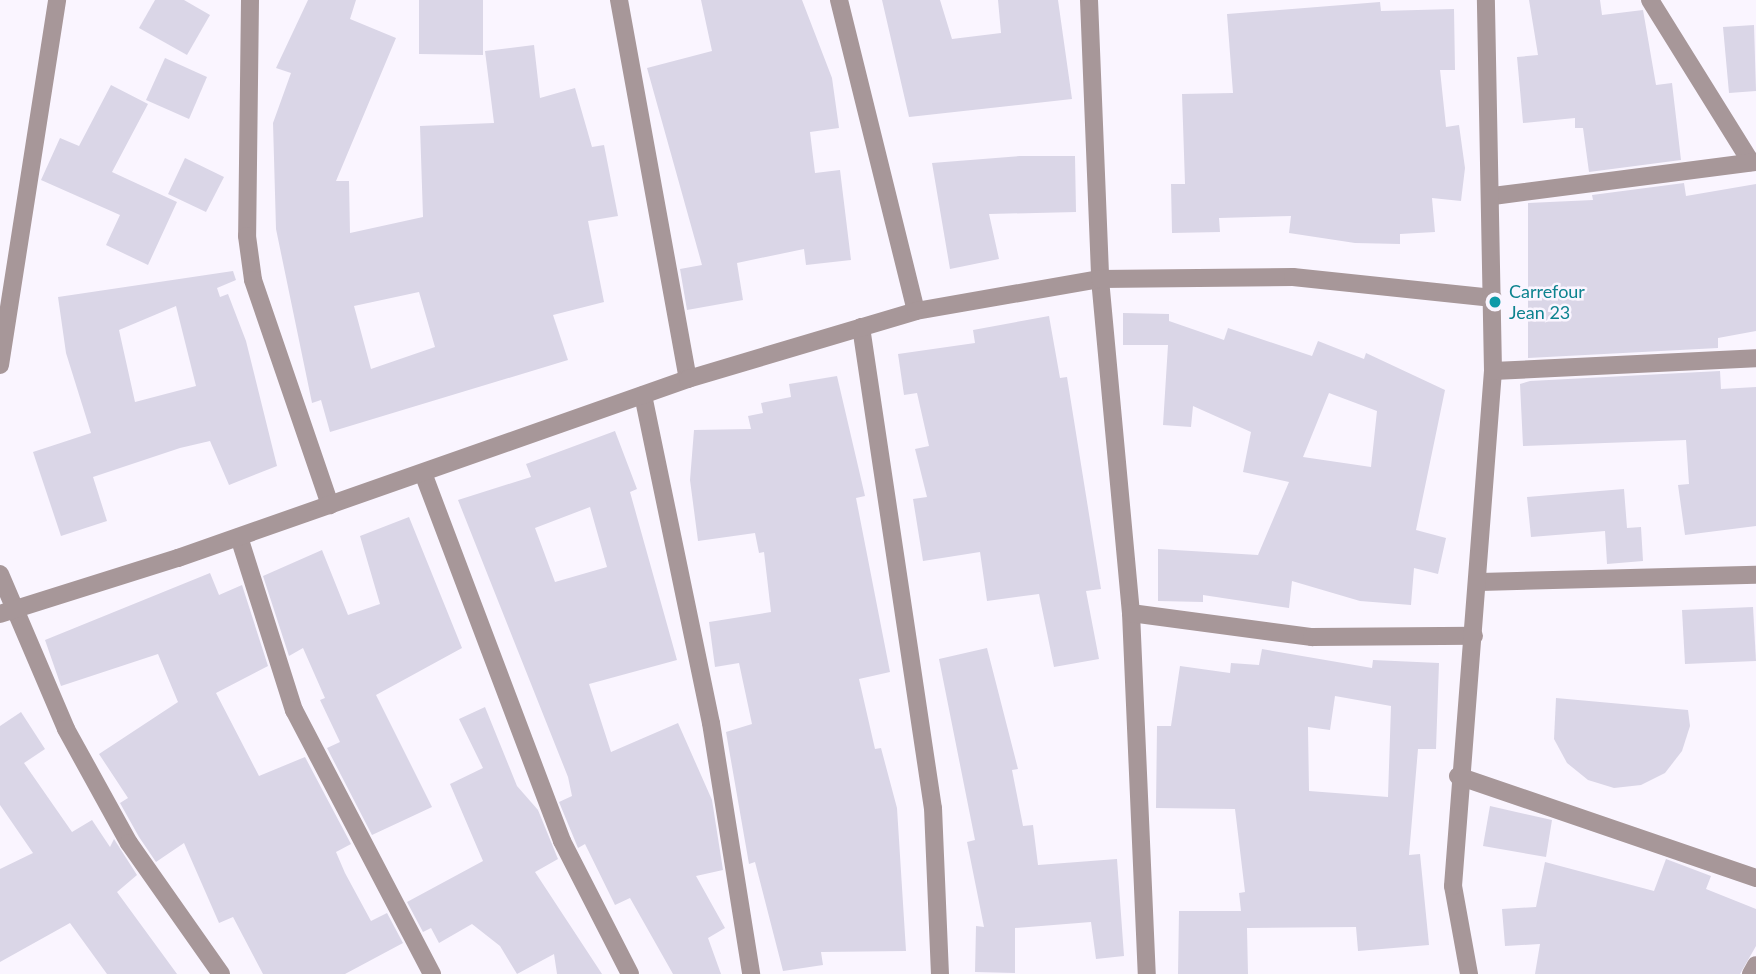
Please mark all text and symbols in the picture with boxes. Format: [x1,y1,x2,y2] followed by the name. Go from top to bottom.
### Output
[1509,281,1585,324] place label: Carrefour Jean 23
[1487,294,1503,310] marker: Carrefour Jean 23

